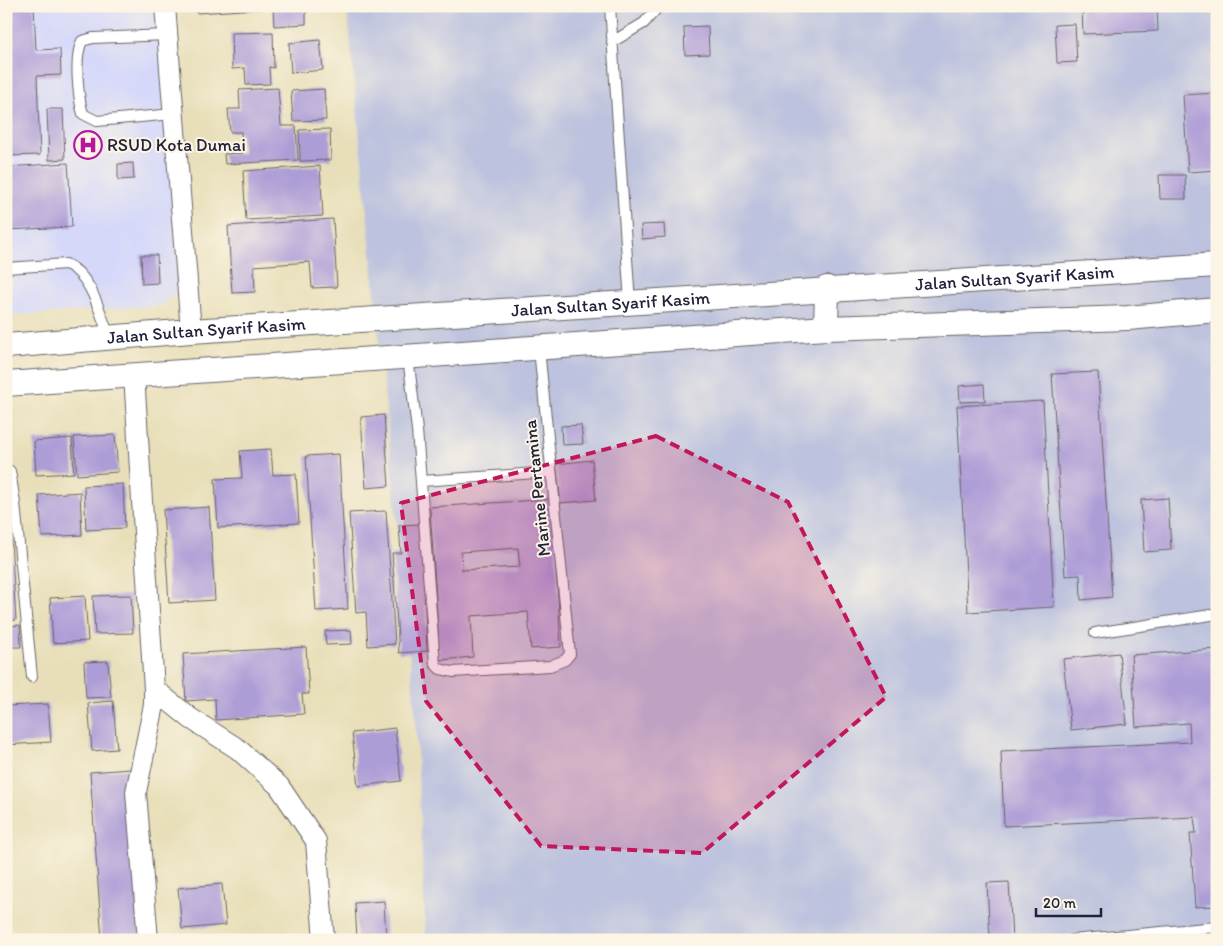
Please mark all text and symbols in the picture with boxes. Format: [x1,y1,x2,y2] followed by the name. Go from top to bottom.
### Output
[73,130,103,160] hospital icon: RSUD Kota Dumai
[107,134,246,156] place label: RSUD Kota Dumai
[914,261,1115,295] street label: Jalan Sultan Syarif Kasim
[510,287,711,321] street label: Jalan Sultan Syarif Kasim
[106,313,307,349] street label: Jalan Sultan Syarif Kasim
[519,418,555,557] street label: Marine Pertamina
[1036,886,1100,918] scale bar
[1043,894,1077,912] text: 20 m

